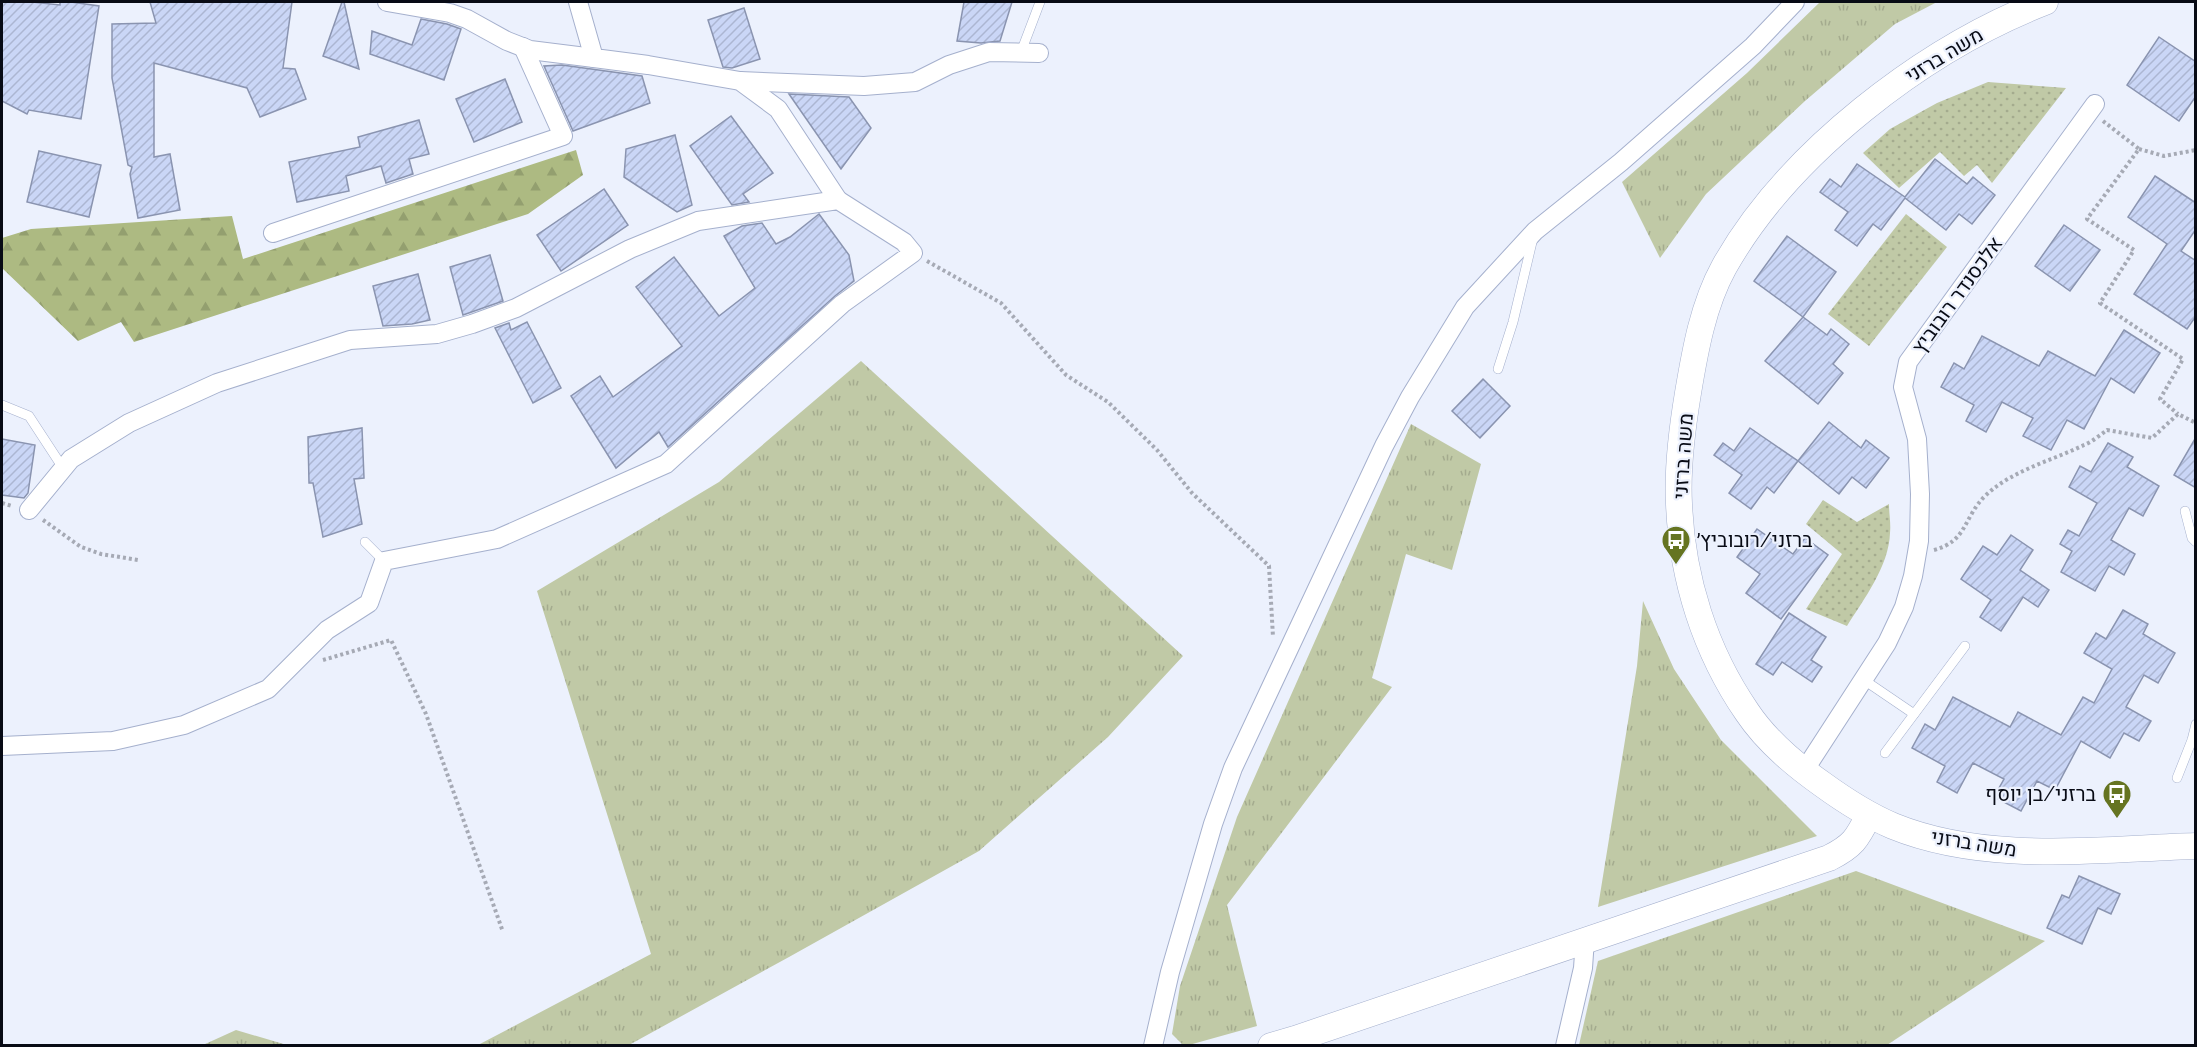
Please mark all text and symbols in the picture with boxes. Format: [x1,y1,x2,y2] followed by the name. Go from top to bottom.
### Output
[1901,23,1987,87] street label: משה ברזני
[1907,232,2007,358] street label: אלכסנדר רובוביץ
[1668,412,1698,500] street label: משה ברזני
[1660,524,1692,566] bus stop icon: ברזני/רובוביץ׳
[1697,528,1813,552] place label: ברזני/רובוביץ׳
[2101,778,2133,820] bus stop icon: ברזני/בן יוסף
[1985,782,2096,806] place label: ברזני/בן יוסף
[1930,824,2018,862] street label: משה ברזני

